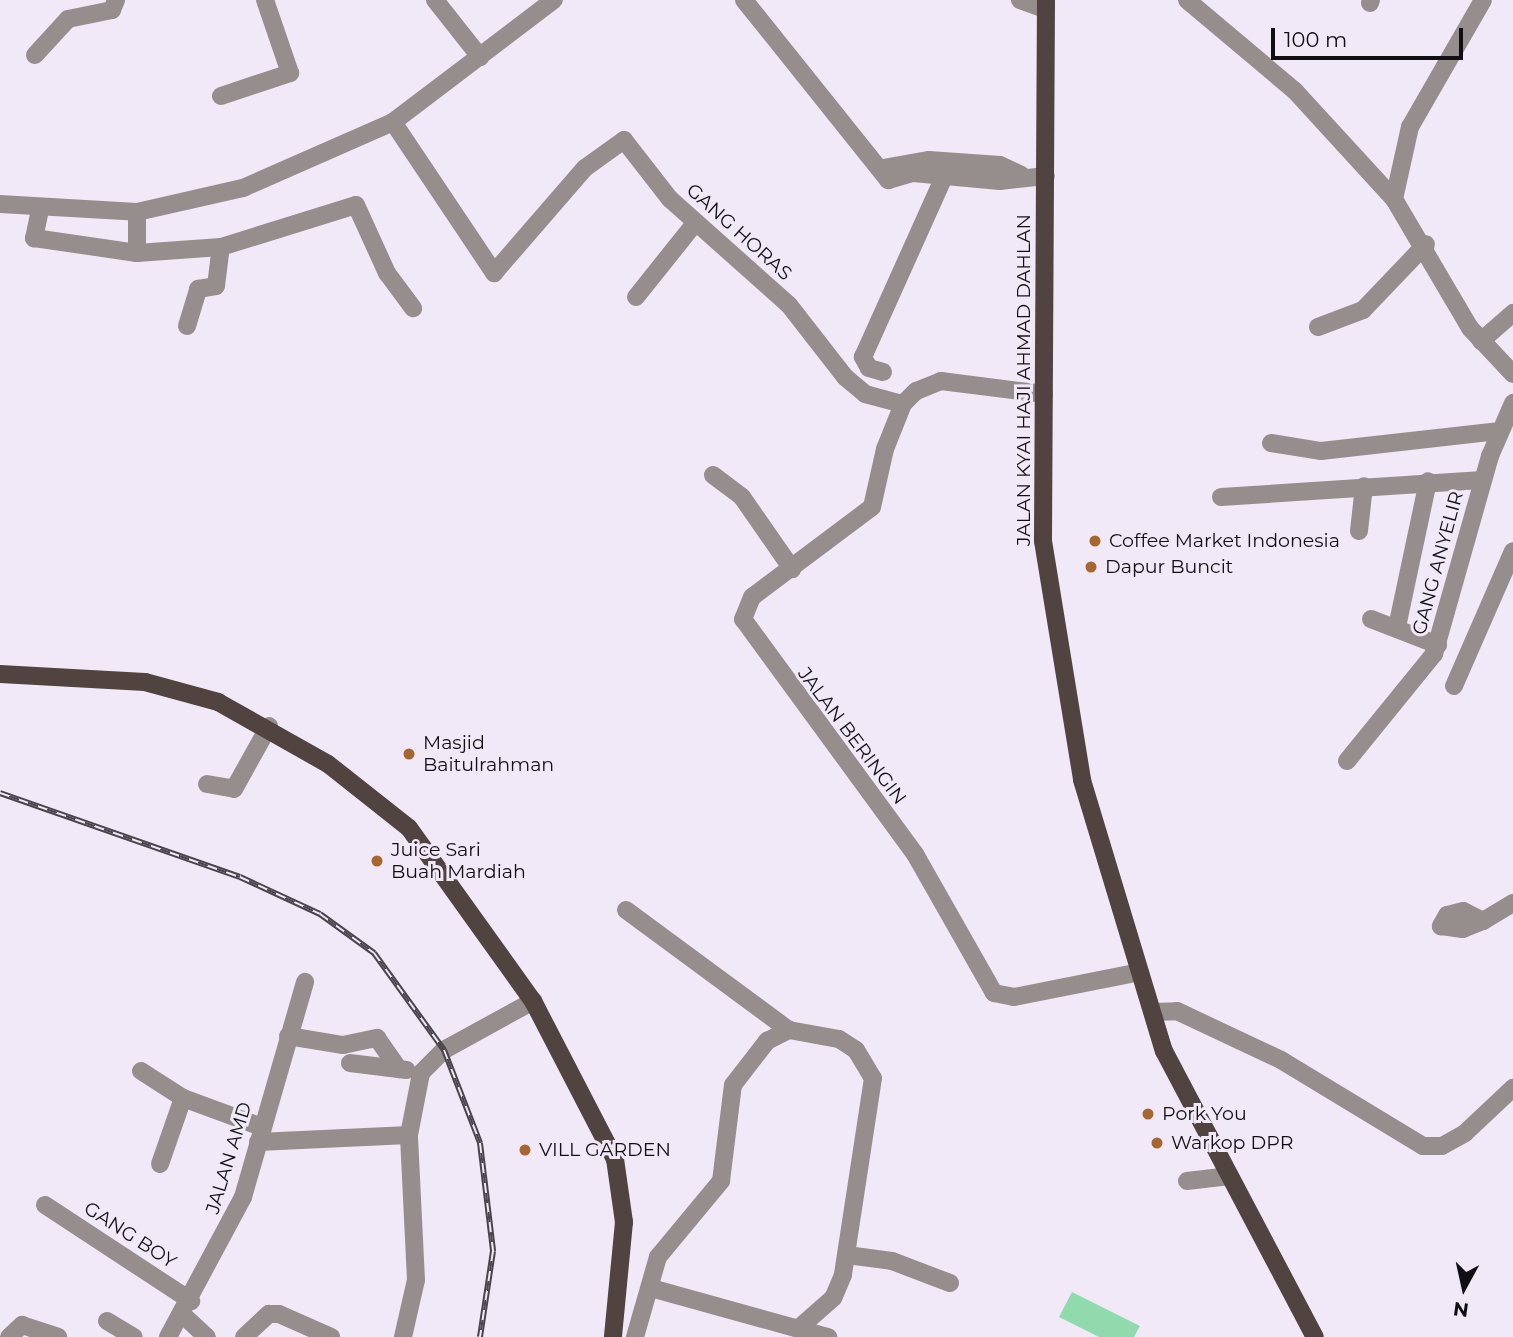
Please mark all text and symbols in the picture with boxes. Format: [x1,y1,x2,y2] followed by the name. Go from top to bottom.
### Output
[1275,14,1468,58] scale bar
[1284,27,1347,52] text: 100 m
[682,179,796,285] street label: GANG HORAS
[1013,214,1035,546] street label: JALAN KYAI HAJI AHMAD DAHLAN
[1408,489,1468,637] street label: GANG ANYELIR
[1109,530,1340,552] place label: Coffee Market Indonesia
[1087,533,1103,549] marker: Coffee Market Indonesia
[1105,556,1233,578] place label: Dapur Buncit
[1083,559,1099,575] marker: Dapur Buncit
[793,663,911,809] street label: JALAN BERINGIN
[423,732,554,776] place label: Masjid Baitulrahman
[401,746,417,762] marker: Masjid Baitulrahman
[391,839,526,883] place label: Juice Sari Buah Mardiah
[369,853,385,869] marker: Juice Sari Buah Mardiah
[201,1099,257,1217] street label: JALAN AMD
[1162,1103,1247,1125] place label: Pork You
[1140,1106,1156,1122] marker: Pork You
[1171,1132,1293,1154] place label: Warkop DPR
[1149,1135,1165,1151] marker: Warkop DPR
[539,1139,671,1161] place label: VILL GARDEN
[517,1142,533,1158] marker: VILL GARDEN
[80,1197,180,1273] street label: GANG BOY
[1429,1253,1499,1323] north arrow
[1452,1297,1470,1322] text: N

